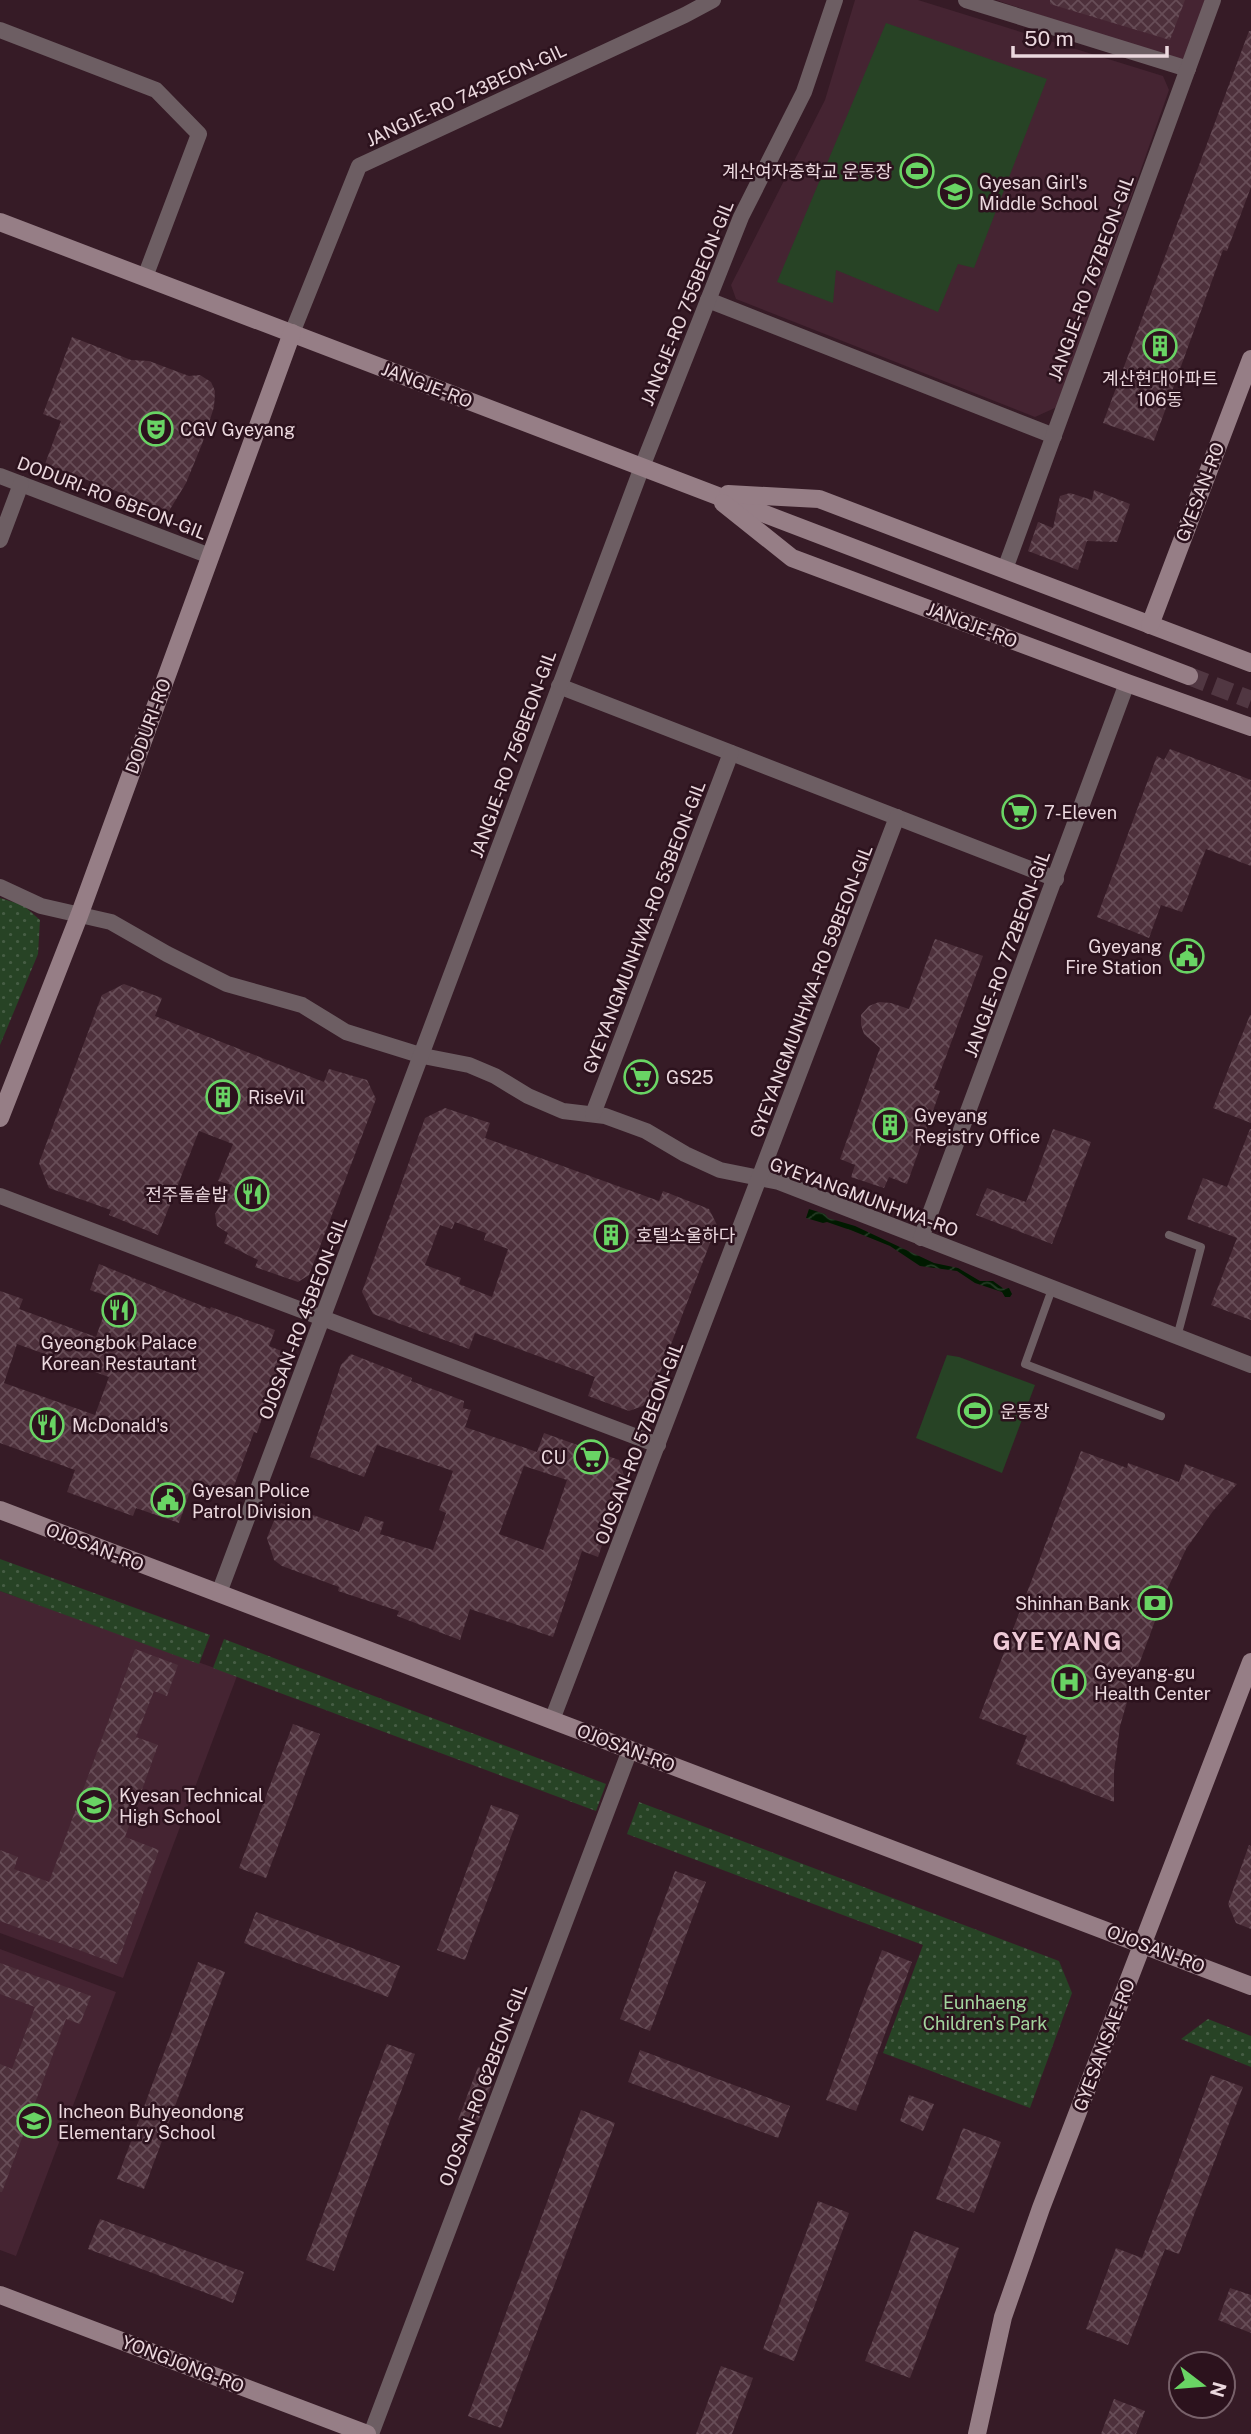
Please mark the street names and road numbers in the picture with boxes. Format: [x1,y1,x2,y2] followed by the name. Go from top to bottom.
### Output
[362,39,570,151] street label: JANGJE-RO 743BEON-GIL
[1044,172,1138,384] street label: JANGJE-RO 767BEON-GIL
[636,197,738,409] street label: JANGJE-RO 755BEON-GIL
[379,358,475,412] street label: JANGJE-RO
[1171,439,1229,545] street label: GYESAN-RO
[14,452,210,544] street label: DODURI-RO 6BEON-GIL
[924,598,1020,652] street label: JANGJE-RO
[466,647,560,861] street label: JANGJE-RO 756BEON-GIL
[121,675,175,777] street label: DODURI-RO
[578,778,710,1076] street label: GYEYANGMUNHWA-RO 53BEON-GIL
[745,842,877,1140] street label: GYEYANGMUNHWA-RO 59BEON-GIL
[960,848,1054,1060] street label: JANGJE-RO 772BEON-GIL
[767,1153,961,1241] street label: GYEYANGMUNHWA-RO
[255,1213,351,1423] street label: OJOSAN-RO 45BEON-GIL
[591,1339,687,1547] street label: OJOSAN-RO 57BEON-GIL
[43,1519,147,1575] street label: OJOSAN-RO
[574,1720,678,1776] street label: OJOSAN-RO
[1104,1921,1208,1977] street label: OJOSAN-RO
[1069,1976,1139,2114] street label: GYESANSAE-RO
[435,1981,531,2189] street label: OJOSAN-RO 62BEON-GIL
[119,2331,247,2397] street label: YONGJONG-RO

